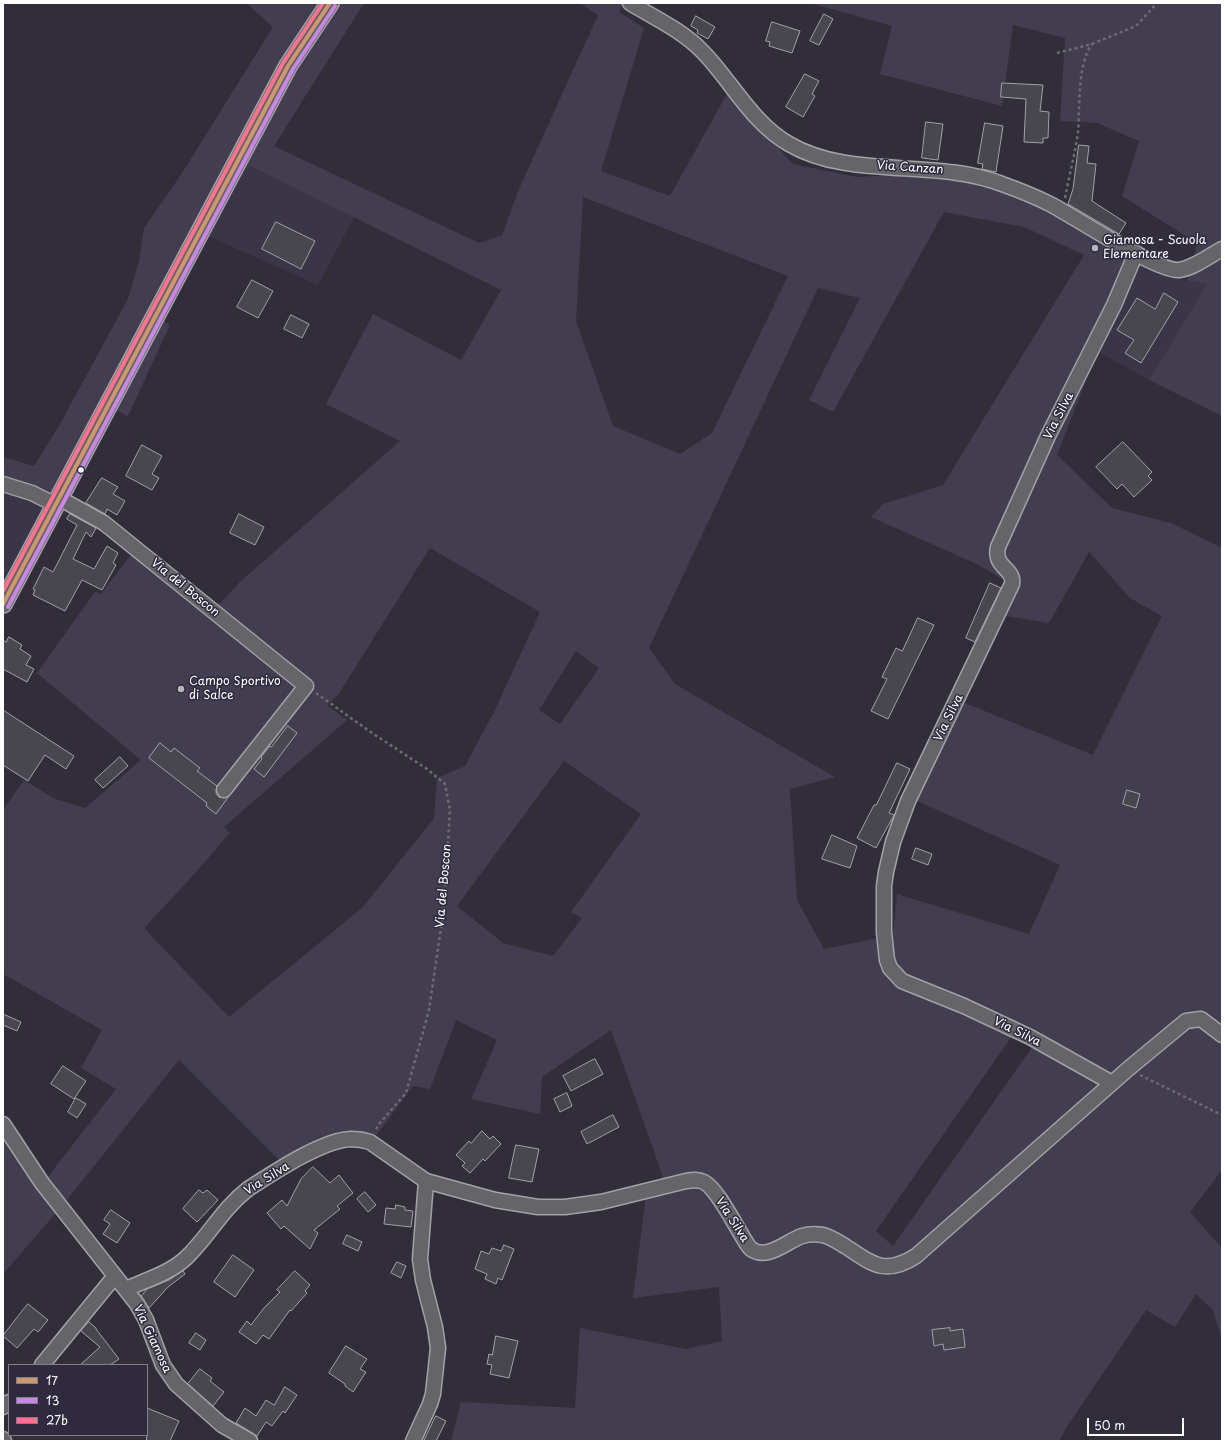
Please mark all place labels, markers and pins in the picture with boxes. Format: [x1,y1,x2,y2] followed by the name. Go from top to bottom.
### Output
[1103,234,1206,262] place label: Giamosa - Scuola Elementare
[1090,243,1100,253] marker: Giamosa - Scuola Elementare
[76,465,86,475] unlabelled marker
[189,675,281,703] place label: Campo Sportivo di Salce
[176,684,186,694] marker: Campo Sportivo di Salce

